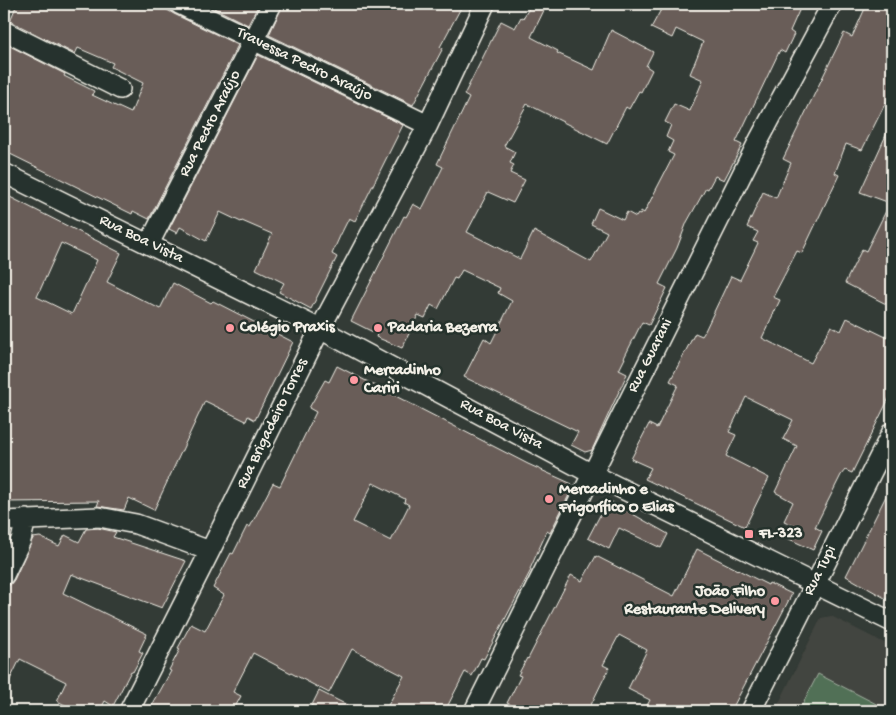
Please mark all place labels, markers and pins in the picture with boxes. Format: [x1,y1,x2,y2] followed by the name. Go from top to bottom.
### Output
[239,319,336,338] place label: Colégio Praxis
[387,319,499,338] place label: Padaria Bezerra
[224,322,236,334] marker: Colégio Praxis
[372,322,384,334] marker: Padaria Bezerra
[363,362,441,399] place label: Mercadinho Cariri
[348,374,360,386] marker: Mercadinho Cariri
[558,481,675,518] place label: Mercadinho e Frigorífico O Elias
[543,493,555,505] marker: Mercadinho e Frigorífico O Elias
[758,525,803,544] place label: FL-323
[743,528,755,540] marker: FL-323
[623,583,766,620] place label: João Filho Restaurante Delivery
[769,595,781,607] marker: João Filho Restaurante Delivery

